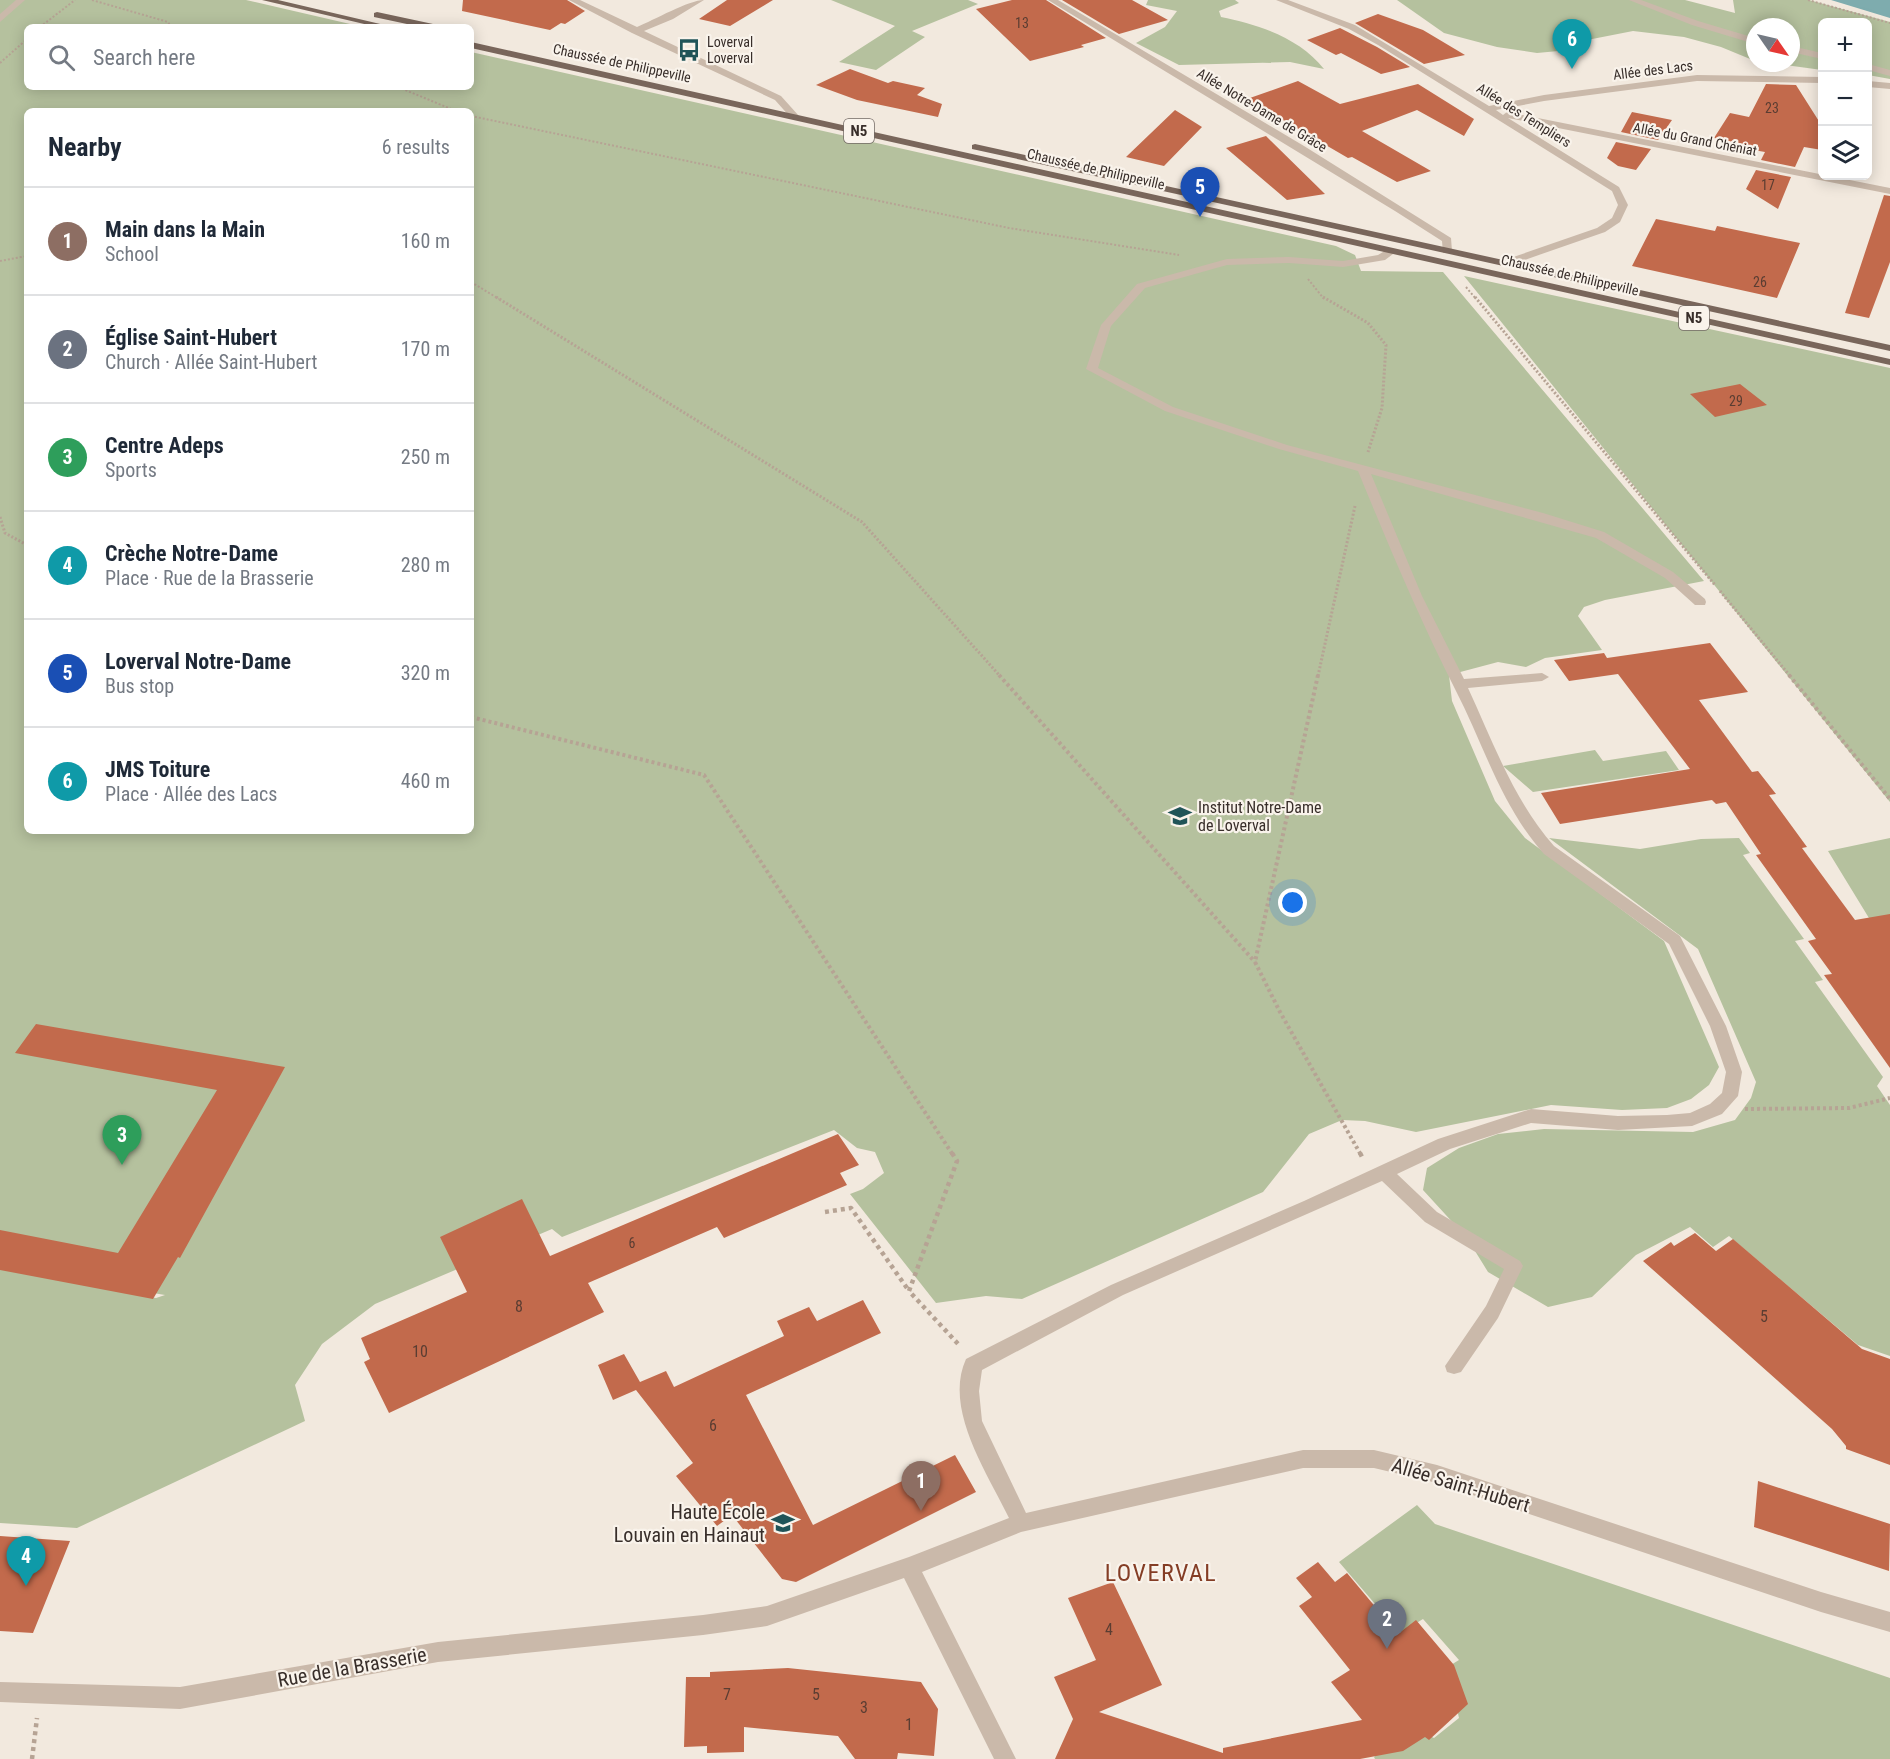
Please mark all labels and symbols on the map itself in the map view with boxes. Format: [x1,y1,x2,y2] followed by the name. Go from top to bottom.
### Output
[1015,15,1029,31] house number: 13
[1746,18,1800,72] north arrow
[1552,20,1592,69] pin: 6
[707,34,753,66] place label: Loverval Loverval
[676,37,702,63] bus stop icon: Loverval Loverval
[552,41,693,86] street label: Chaussée de Philippeville
[1612,57,1694,83] street label: Allée des Lacs
[1194,65,1330,155] street label: Allée Notre-Dame de Grâce
[1474,80,1574,150] street label: Allée des Templiers
[1765,100,1779,116] house number: 23
[844,119,874,143] road number: N5
[1632,119,1758,159] street label: Allée du Grand Chéniat
[1026,145,1167,193] street label: Chaussée de Philippeville
[1180,168,1220,217] pin: 5
[1761,177,1775,193] house number: 17
[1500,251,1641,299] street label: Chaussée de Philippeville
[1753,274,1767,290] house number: 26
[1679,306,1709,330] road number: N5
[1729,393,1743,409] house number: 29
[1198,798,1322,835] place label: Institut Notre-Dame de Loverval
[1167,803,1193,829] school or university icon: Institut Notre-Dame de Loverval
[1278,888,1307,917] your location
[102,1116,142,1165] pin: 3
[629,1235,636,1251] house number: 6
[515,1297,523,1316] house number: 8
[1760,1307,1768,1326] house number: 5
[412,1342,428,1361] house number: 10
[709,1416,717,1435] house number: 6
[1389,1453,1533,1517] street label: Allée Saint-Hubert
[902,1462,940,1511] pin: 1
[614,1500,765,1547] place label: Haute École Louvain en Hainaut
[770,1510,796,1536] school or university icon: Haute École Louvain en Hainaut
[6,1536,46,1586] pin: 4
[1105,1559,1217,1587] district label: LOVERVAL
[1368,1600,1406,1649] pin: 2
[1105,1620,1113,1639] house number: 4
[276,1642,428,1692] street label: Rue de la Brasserie
[723,1685,731,1704] house number: 7
[812,1685,820,1704] house number: 5
[860,1698,868,1717] house number: 3
[905,1715,913,1734] house number: 1

